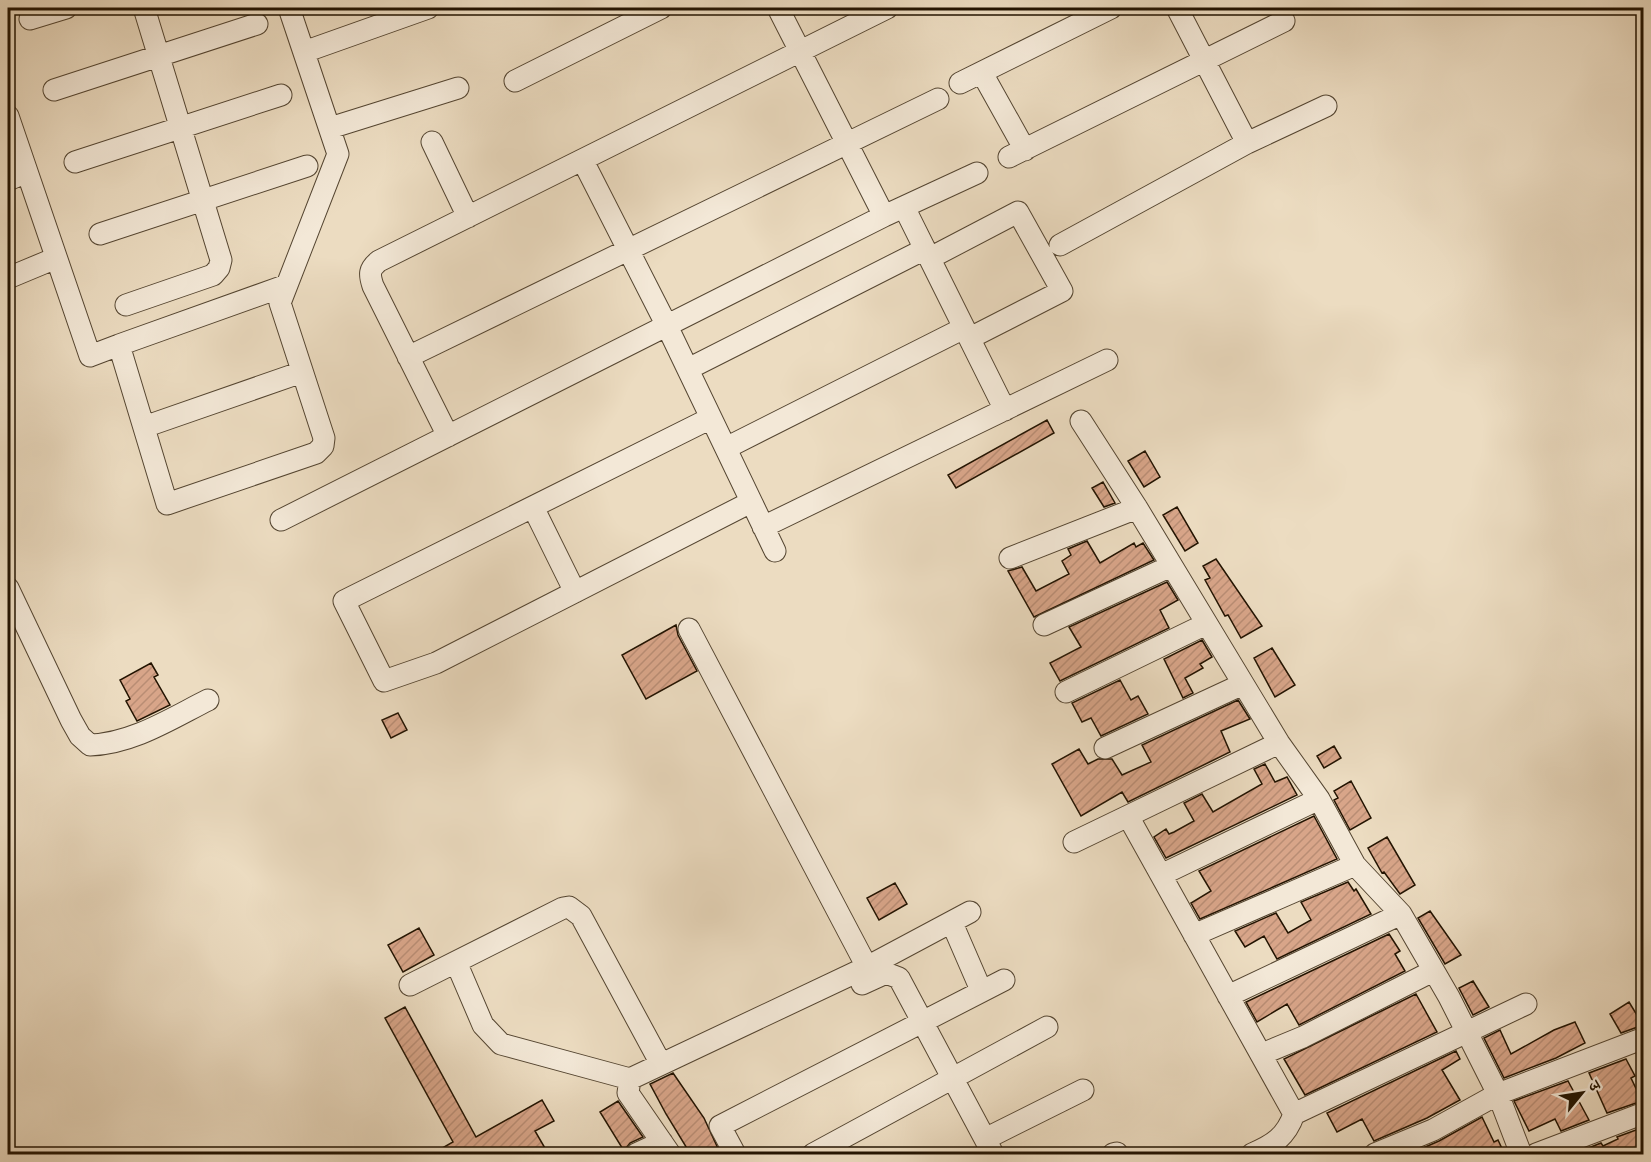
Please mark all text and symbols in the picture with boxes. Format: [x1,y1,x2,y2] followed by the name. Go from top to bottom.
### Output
[1552,1063,1612,1123] north arrow
[1584,1076,1607,1096] text: उ

